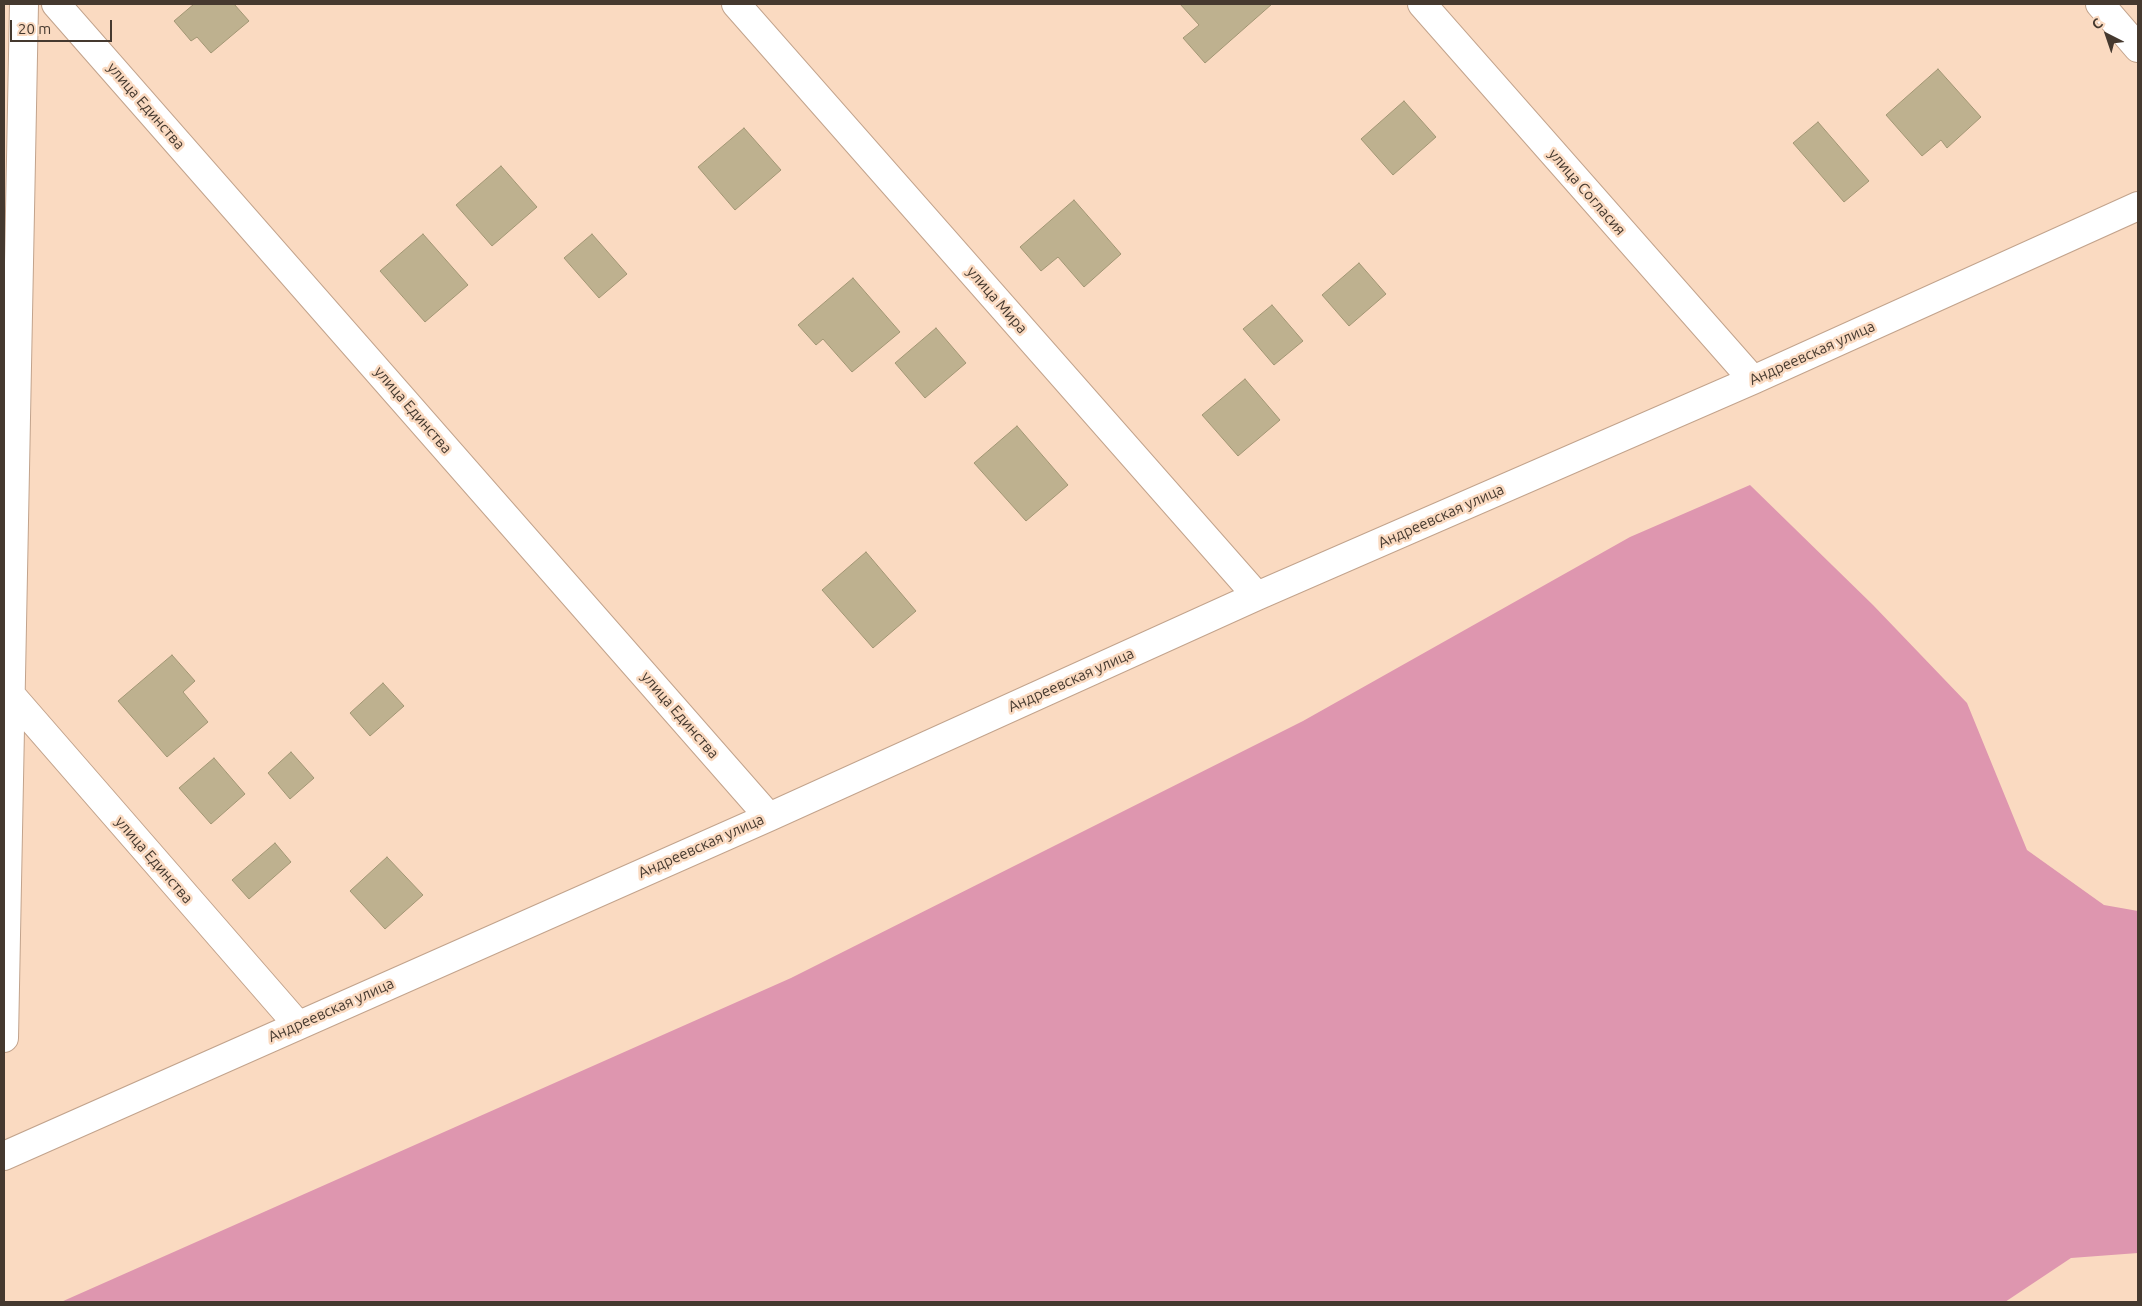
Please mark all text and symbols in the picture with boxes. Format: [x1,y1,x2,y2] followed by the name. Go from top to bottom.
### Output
[12,10,115,42] scale bar
[2082,10,2132,60] north arrow
[2089,15,2106,33] text: С
[18,20,51,37] text: 20 m
[103,59,189,153] street label: улица Единства
[1545,145,1629,239] street label: улица Согласия
[963,263,1031,337] street label: улица Мира
[1746,317,1878,389] street label: Андреевская улица
[370,363,456,457] street label: улица Единства
[1375,480,1507,552] street label: Андреевская улица
[1005,644,1137,716] street label: Андреевская улица
[637,668,723,762] street label: улица Единства
[635,810,767,882] street label: Андреевская улица
[111,813,197,907] street label: улица Единства
[265,974,397,1046] street label: Андреевская улица

